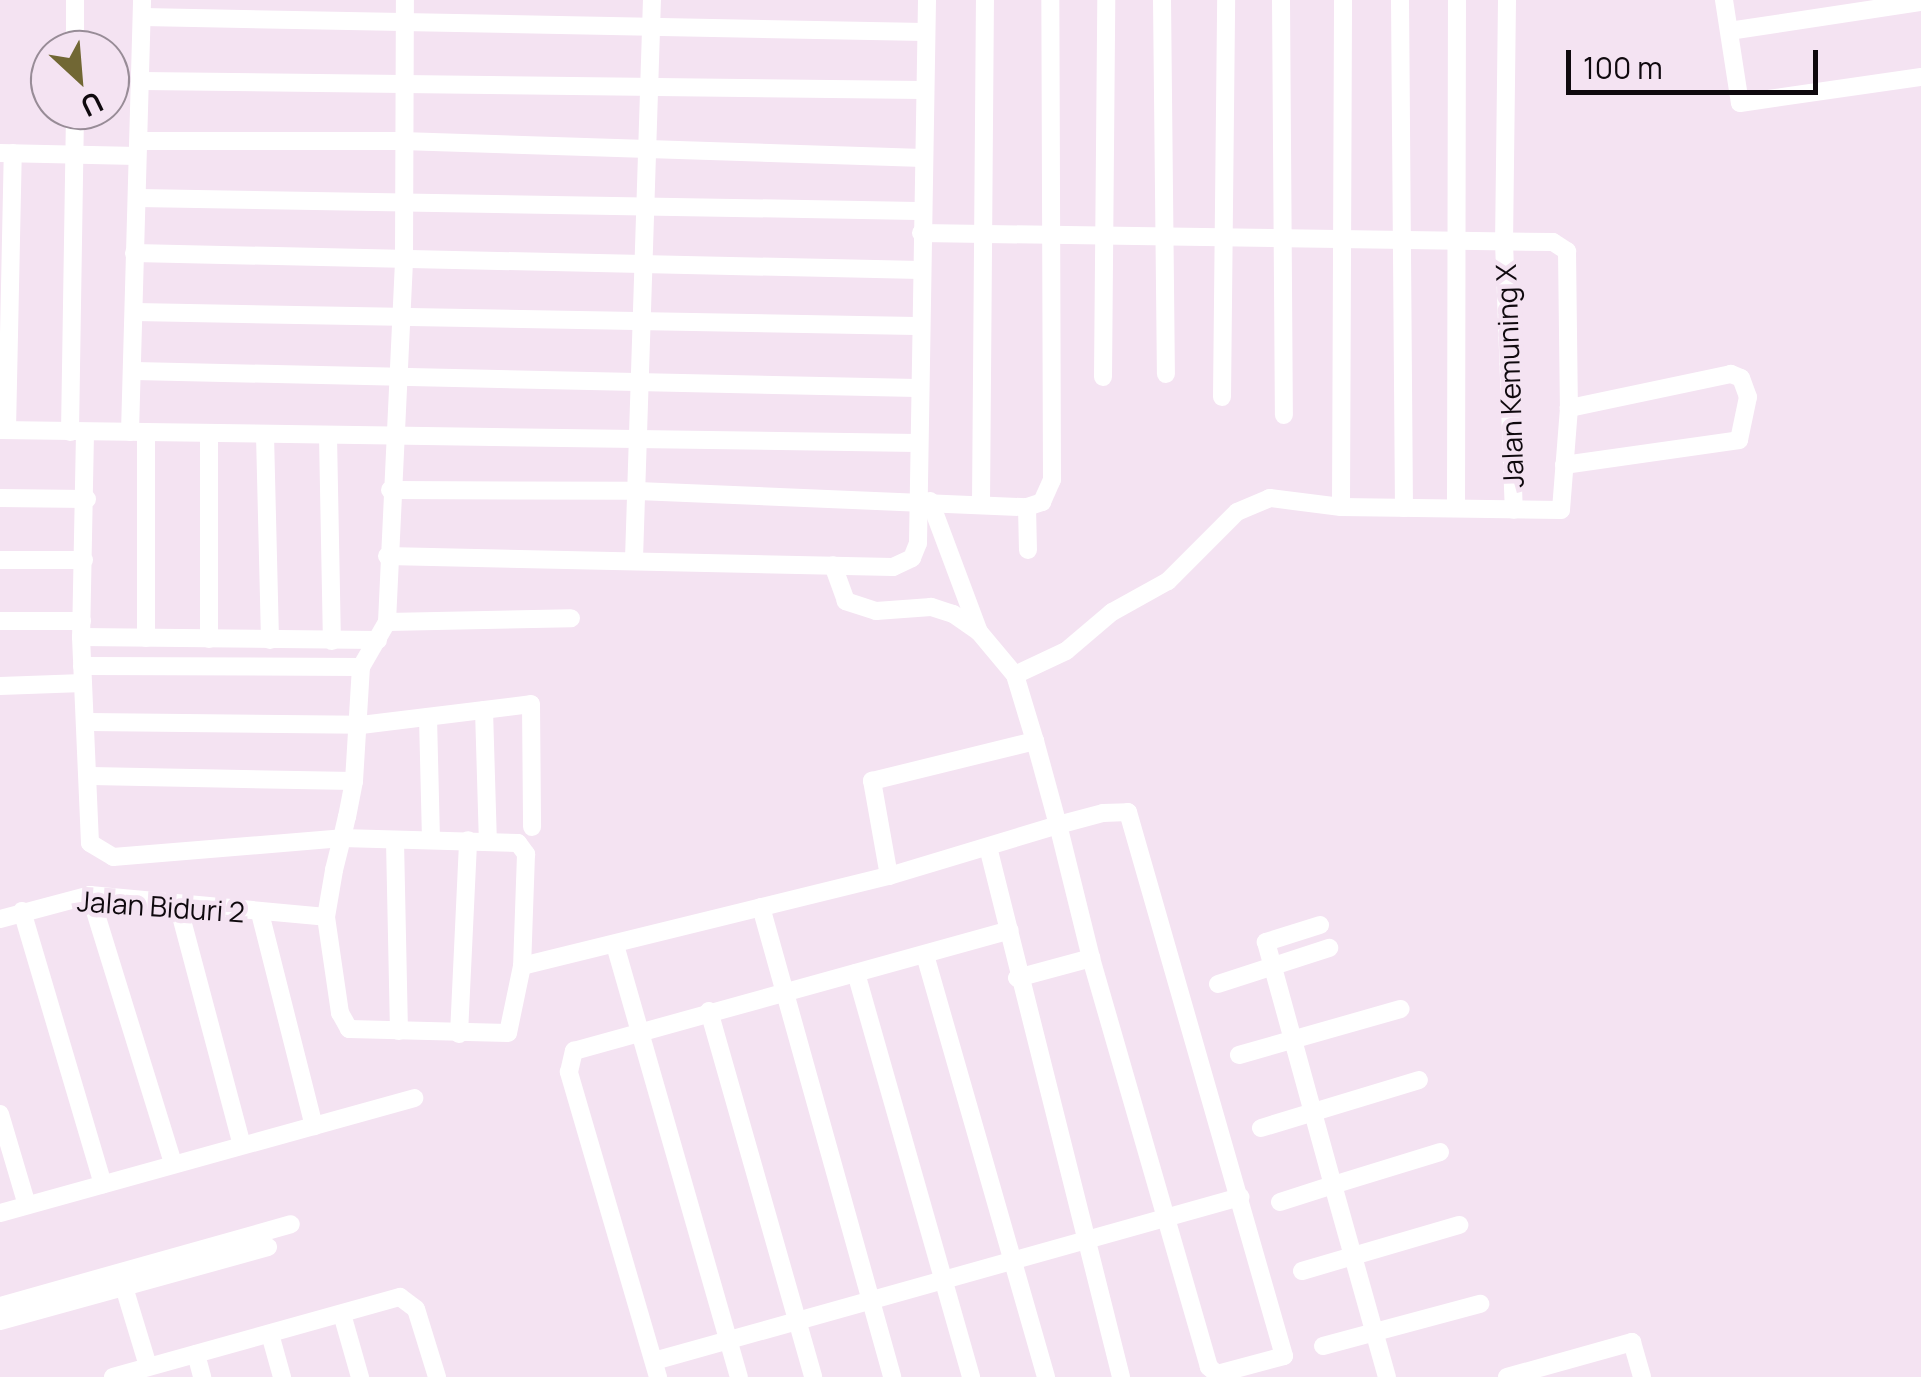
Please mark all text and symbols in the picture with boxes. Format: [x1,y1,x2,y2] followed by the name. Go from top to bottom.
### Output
[30,30,130,130] north arrow
[1571,30,1824,92] scale bar
[1583,47,1663,88] text: 100 m
[75,84,110,127] text: U
[1488,264,1530,488] street label: Jalan Kemuning X
[76,883,246,929] street label: Jalan Biduri 2

